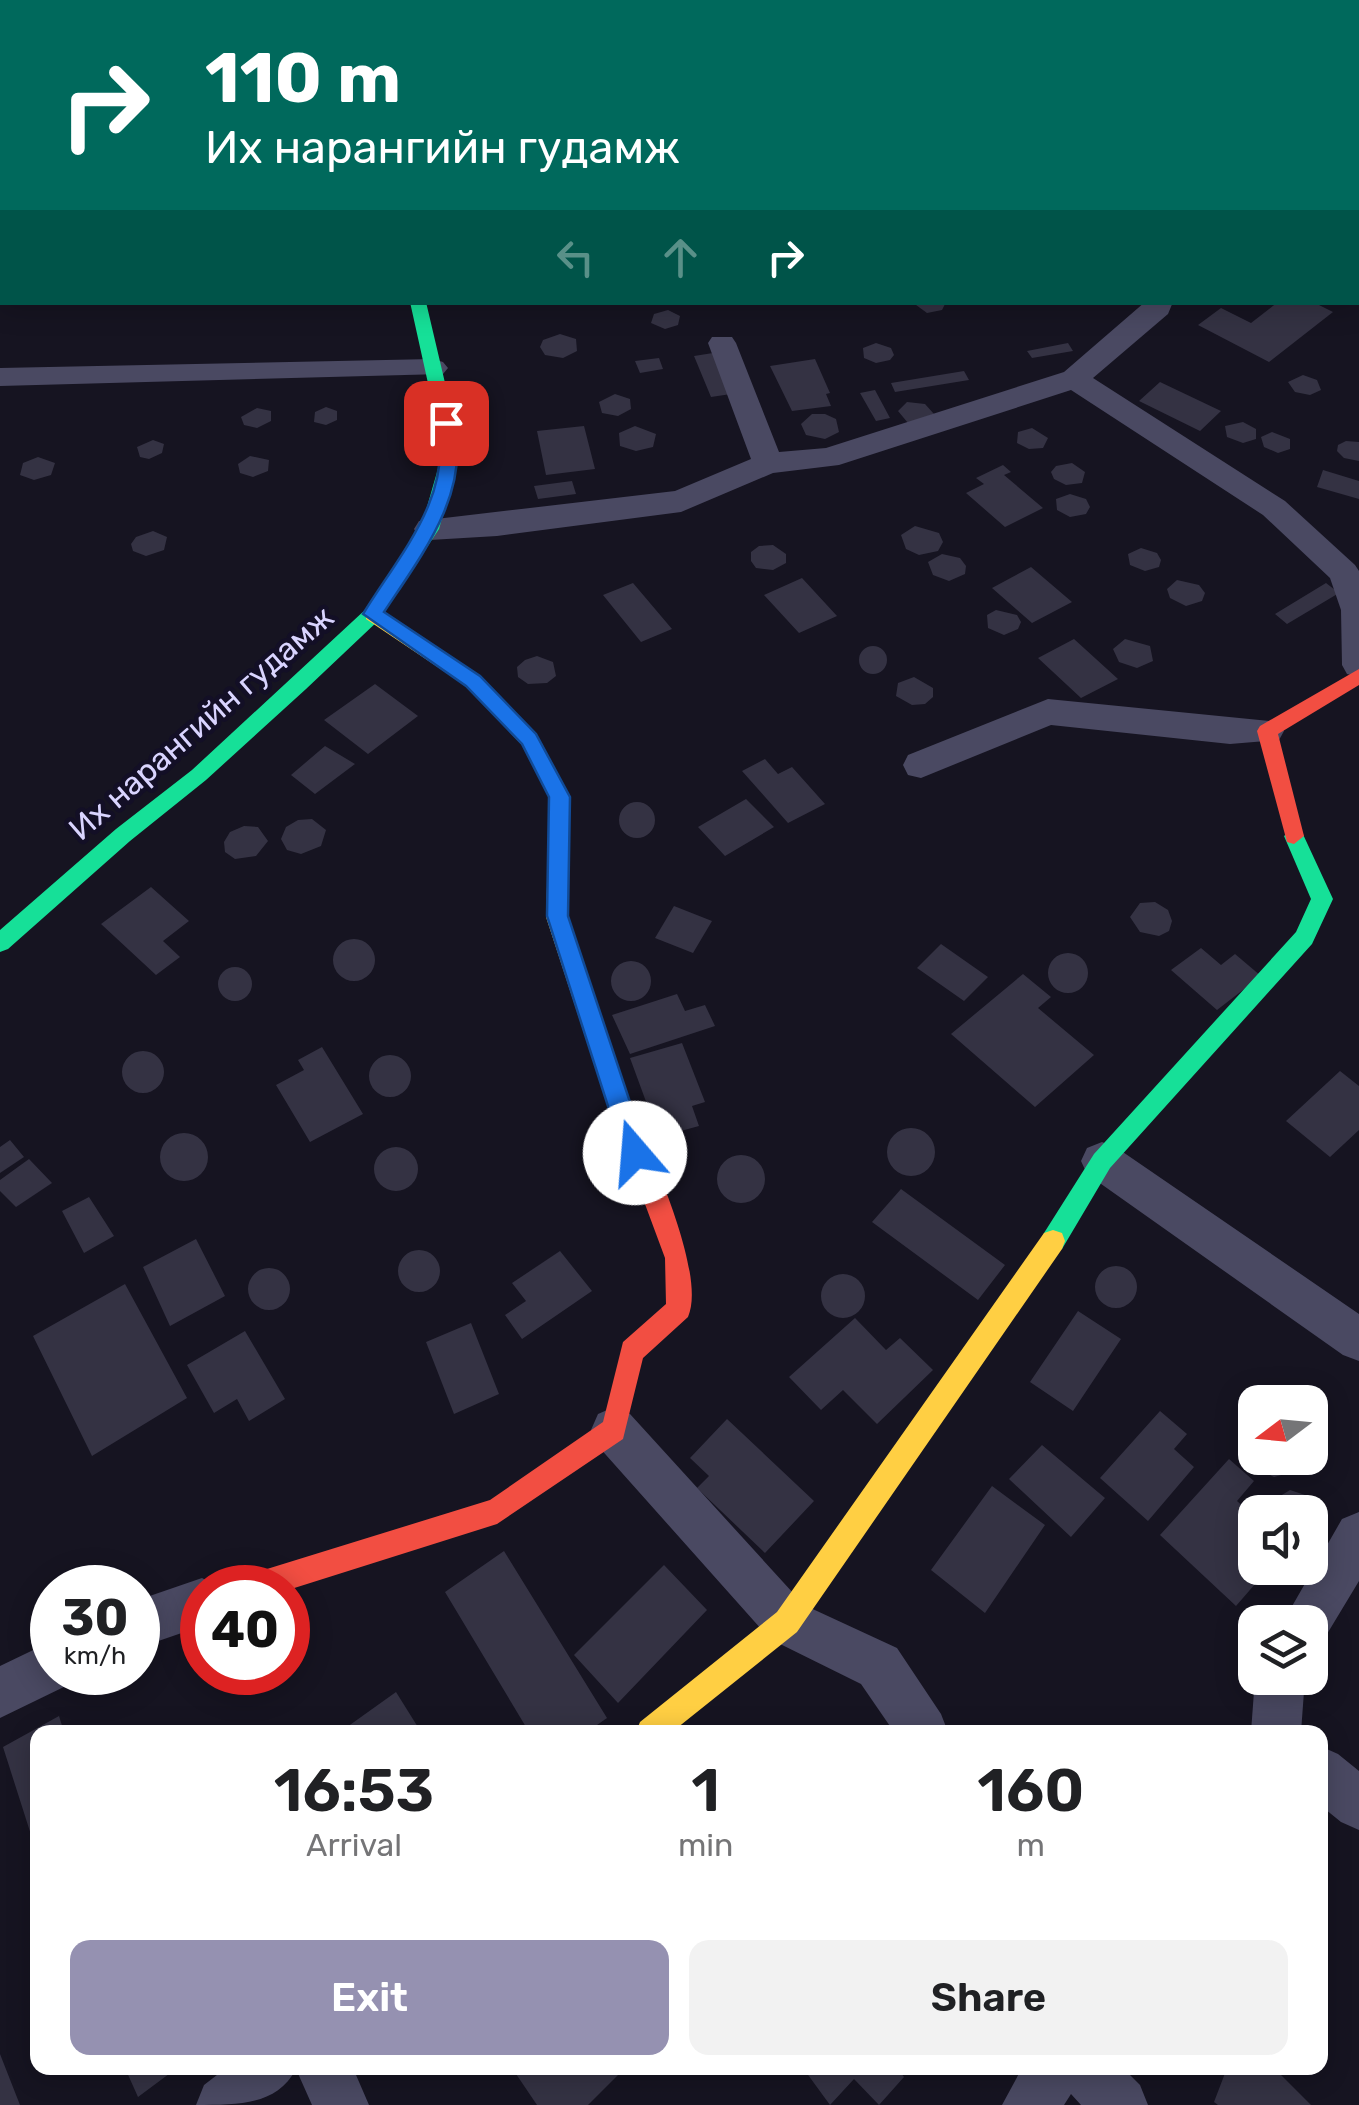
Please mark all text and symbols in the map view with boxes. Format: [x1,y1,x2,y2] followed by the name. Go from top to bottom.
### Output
[205,37,401,120] text: 110 m
[40,40,170,170] icon: right
[205,121,680,174] text: Их нарангийн гудамж
[548,230,603,285] icon: left
[653,230,708,285] icon: ahead
[758,230,813,285] icon: right
[404,381,489,466] pin
[419,396,474,451] icon: arrive
[61,598,341,848] street label: Их нарангийн гудамж
[583,1101,687,1205] position arrow
[1238,1385,1328,1475] north arrow
[1238,1385,1328,1695] map controls
[1238,1495,1328,1585] button: sound
[180,1565,310,1695] speed limit sign: 40
[62,1588,128,1648] text: 30
[1238,1605,1328,1695] button: layers
[64,1641,126,1670] text: km/h
[274,1755,434,1826] text: 16:53
[691,1755,720,1826] text: 1
[977,1755,1084,1826] text: 160
[306,1826,402,1864] text: Arrival
[678,1826,734,1864] text: min
[1017,1826,1045,1864] text: m
[70,1940,669,2055] button: Exit
[689,1940,1288,2055] button: Share

